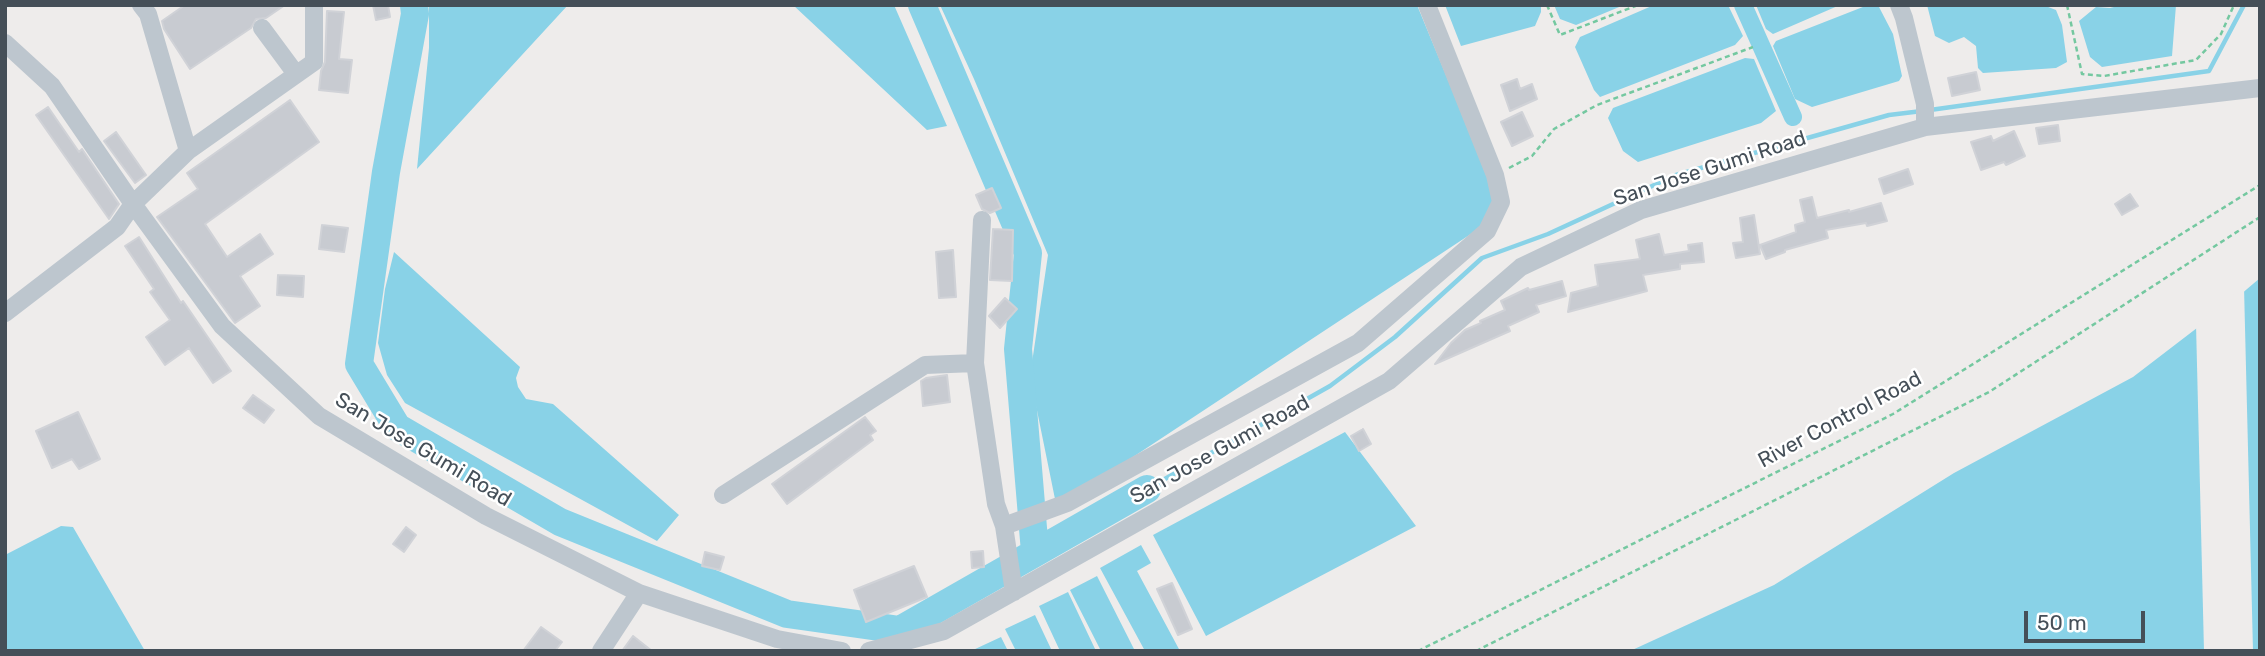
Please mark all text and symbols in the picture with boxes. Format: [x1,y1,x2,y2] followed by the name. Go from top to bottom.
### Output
[1610,126,1810,212] street label: San Jose Gumi Road
[1754,366,1926,474] street label: River Control Road
[330,387,516,513] street label: San Jose Gumi Road
[1126,390,1314,510] street label: San Jose Gumi Road
[2027,596,2148,640] scale bar
[2037,610,2087,635] text: 50 m

